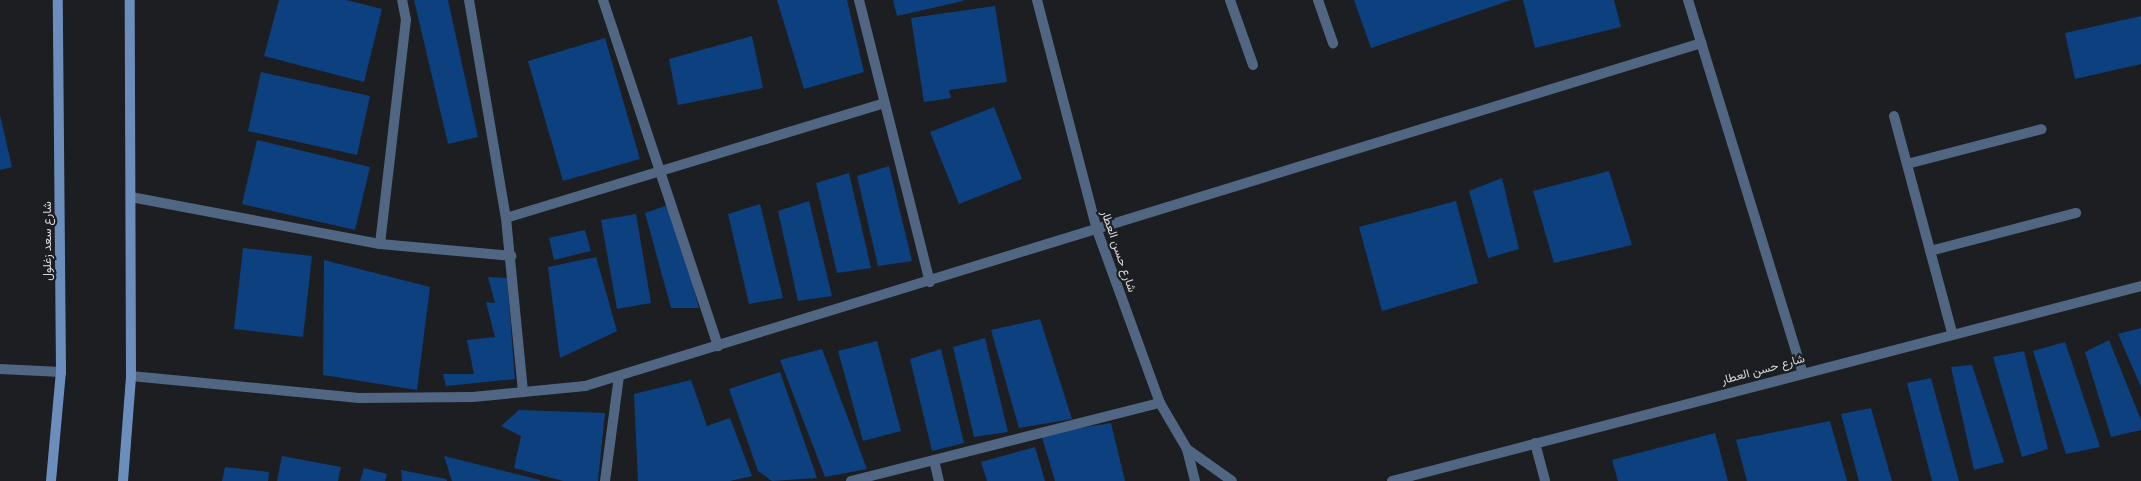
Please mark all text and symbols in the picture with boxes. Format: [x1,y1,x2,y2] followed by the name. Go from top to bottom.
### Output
[40,201,54,281] street label: شارع سعد زغلول
[1098,208,1140,294] street label: شارع حسن العطار
[1720,351,1806,387] street label: شارع حسن العطار

